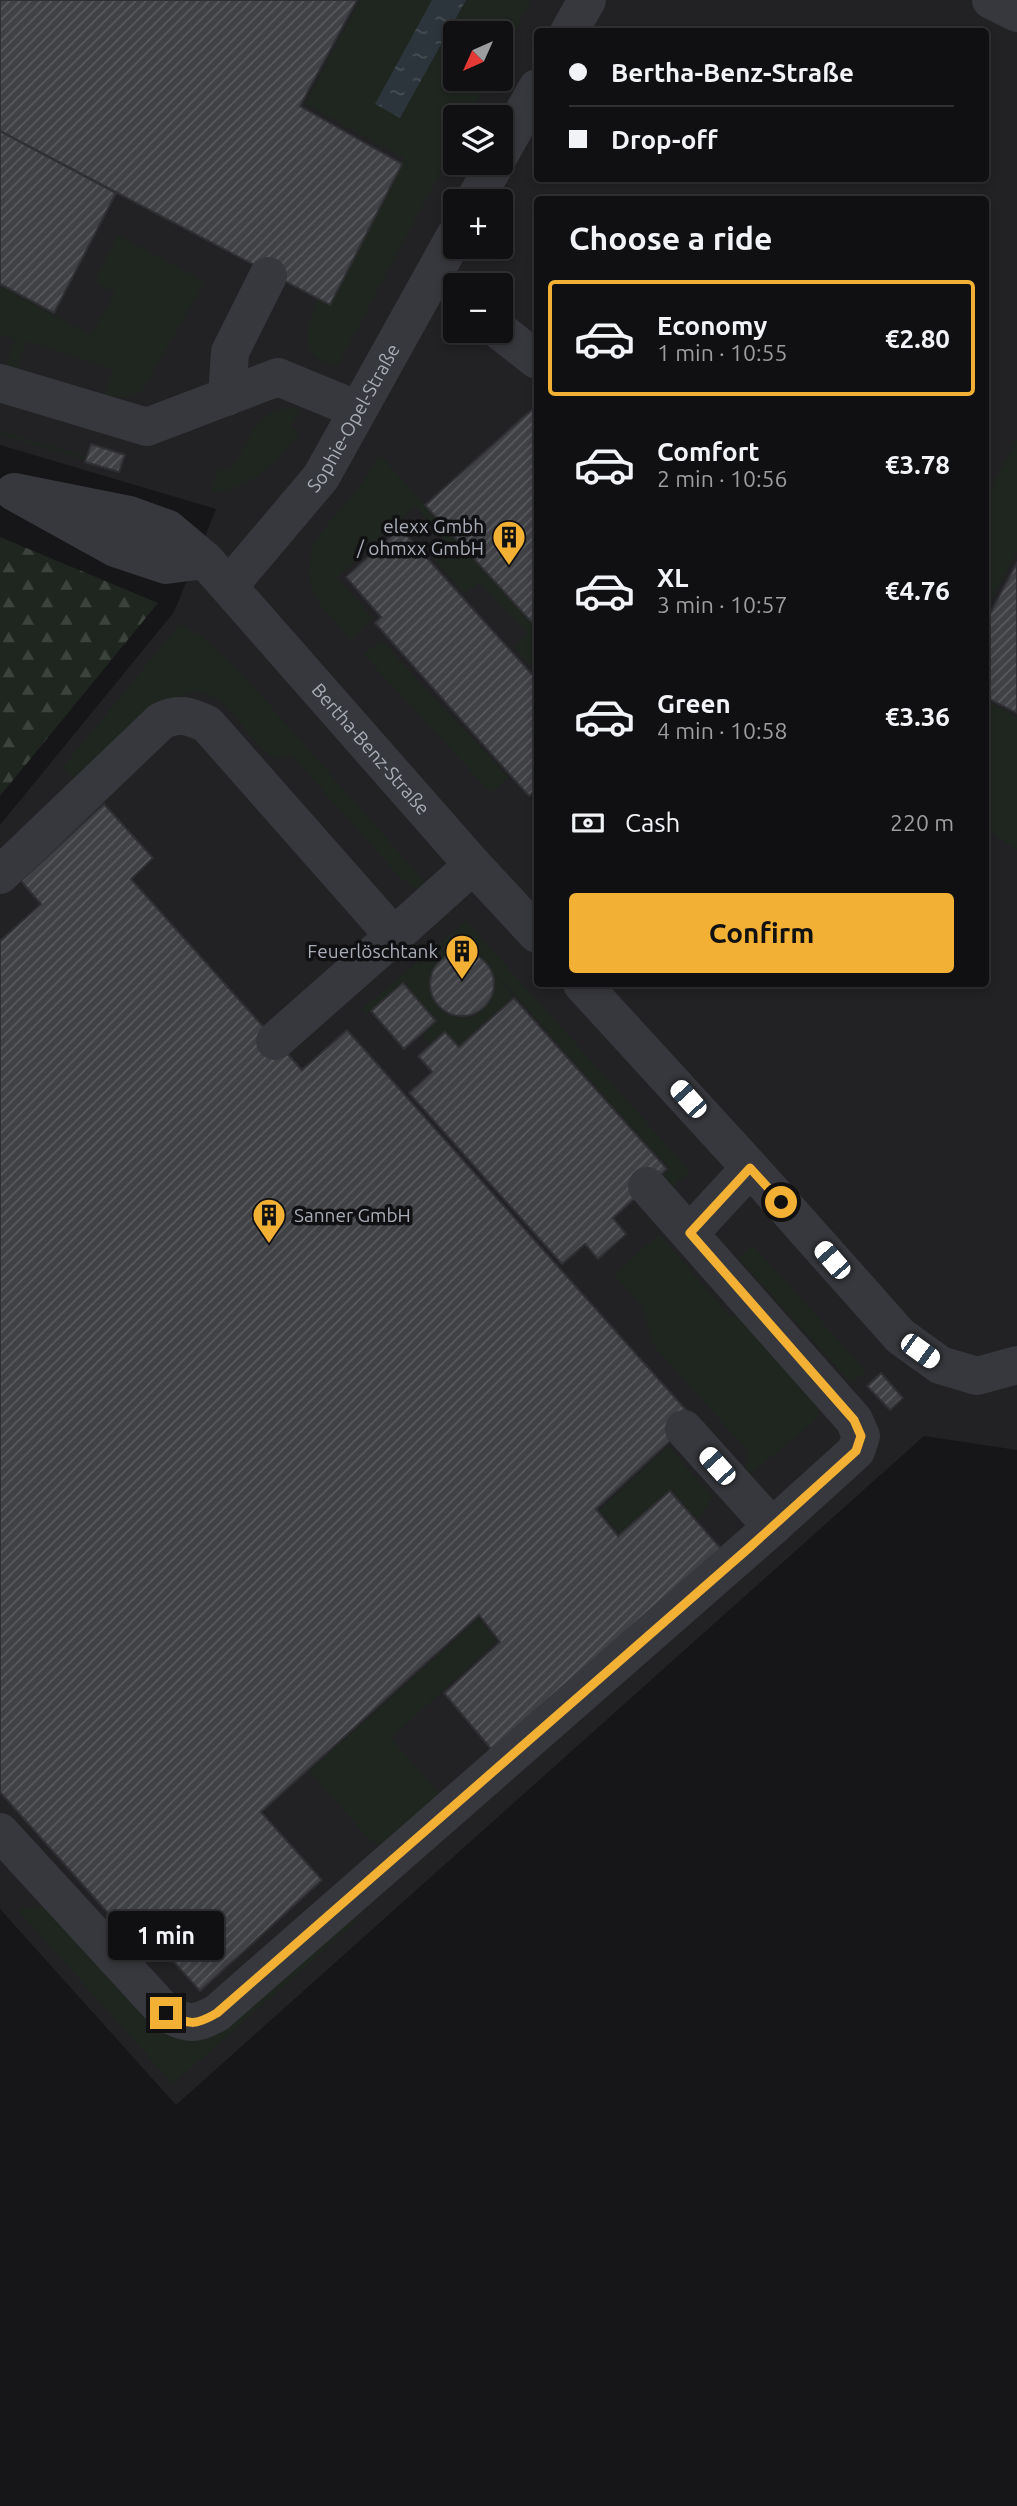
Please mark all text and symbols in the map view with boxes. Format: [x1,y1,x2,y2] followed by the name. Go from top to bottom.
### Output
[443,21,513,91] north arrow
[443,21,513,343] map controls
[611,58,854,87] text: Bertha-Benz-Straße
[443,105,513,175] button: layers
[611,125,718,154] text: Drop-off
[443,189,513,259] button: +
[569,220,772,256] text: Choose a ride
[443,273,513,343] button: −
[573,307,636,370] icon: car
[657,311,767,340] text: Economy
[885,324,950,353] text: €2.80
[302,340,404,496] street label: Sophie-Opel-Straße
[657,340,788,365] text: 1 min · 10:55
[573,433,636,496] icon: car
[657,437,760,466] text: Comfort
[885,450,950,479] text: €3.78
[657,466,788,491] text: 2 min · 10:56
[356,515,484,559] place label: elexx Gmbh / ohmxx GmbH
[490,518,528,567] building icon: elexx Gmbh / ohmxx GmbH
[573,559,636,622] icon: car
[657,563,688,592] text: XL
[885,576,950,605] text: €4.76
[657,592,788,617] text: 3 min · 10:57
[307,679,435,819] street label: Bertha-Benz-Straße
[573,685,636,748] icon: car
[657,689,731,718] text: Green
[885,702,950,731] text: €3.36
[657,718,788,743] text: 4 min · 10:58
[569,804,607,842] icon: cash
[625,808,680,837] text: Cash
[890,810,954,835] text: 220 m
[569,893,954,973] button: Confirm
[443,932,481,981] building icon: Feuerlöschtank
[307,940,438,962] place label: Feuerlöschtank
[667,1076,710,1122] car
[765,1186,797,1218] route start
[250,1196,288,1245] building icon: Sanner GmbH
[294,1204,411,1226] place label: Sanner GmbH
[811,1237,854,1283] car
[897,1330,944,1372] car
[696,1443,739,1489] car
[108,1912,224,1960] callout: 1 min
[137,1923,195,1948] text: 1 min
[150,1997,182,2029] route end

